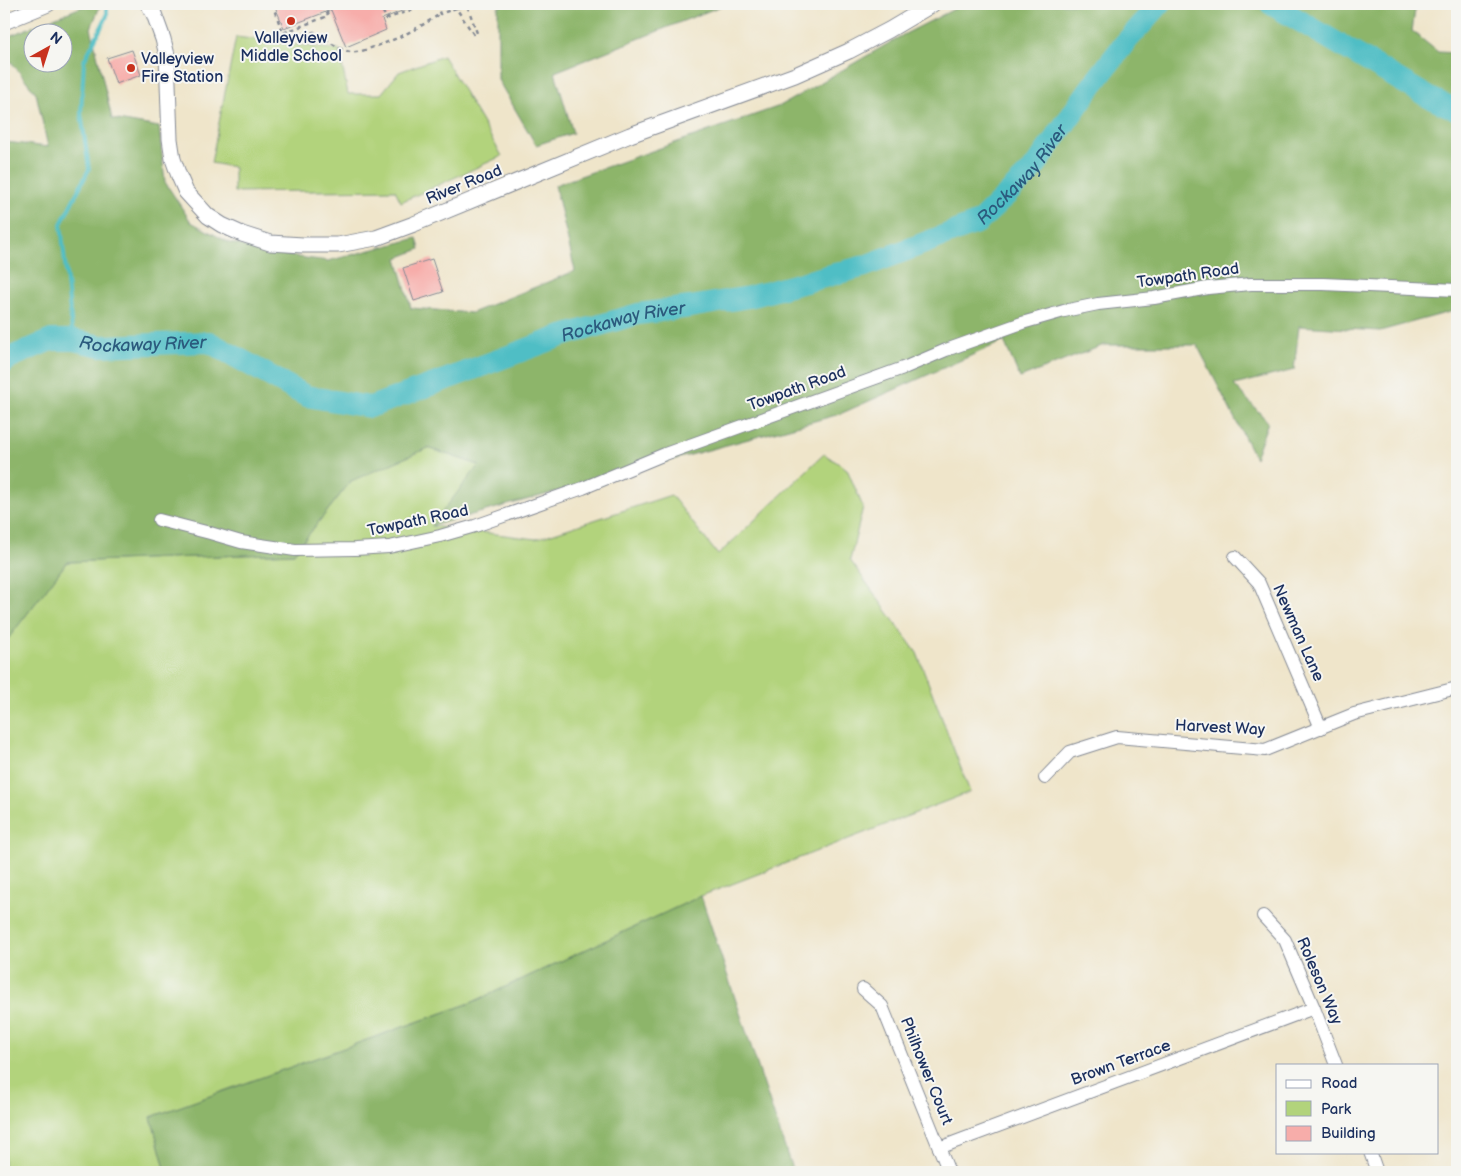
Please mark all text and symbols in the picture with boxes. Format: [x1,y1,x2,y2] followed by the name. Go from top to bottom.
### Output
[285,15,297,27] marker: Valleyview Middle School
[22,22,72,72] north arrow
[46,28,65,48] text: N
[240,29,342,66] place label: Valleyview Middle School
[141,50,223,87] place label: Valleyview Fire Station
[125,62,137,74] marker: Valleyview Fire Station
[972,119,1073,229] water label: Rockaway River
[423,161,505,209] street label: River Road
[1136,259,1240,293] street label: Towpath Road
[558,297,688,346] water label: Rockaway River
[77,331,208,357] water label: Rockaway River
[745,362,849,416] street label: Towpath Road
[366,501,470,541] street label: Towpath Road
[1268,582,1328,685] street label: Newman Lane
[1175,716,1266,740] street label: Harvest Way
[1292,934,1346,1028] street label: Roleson Way
[896,1014,956,1128] street label: Philhower Court
[1069,1036,1174,1090] street label: Brown Terrace
[1276,1064,1438,1154] legend
[1321,1074,1357,1093] text: Road
[1321,1100,1352,1119] text: Park
[1321,1124,1376,1143] text: Building

